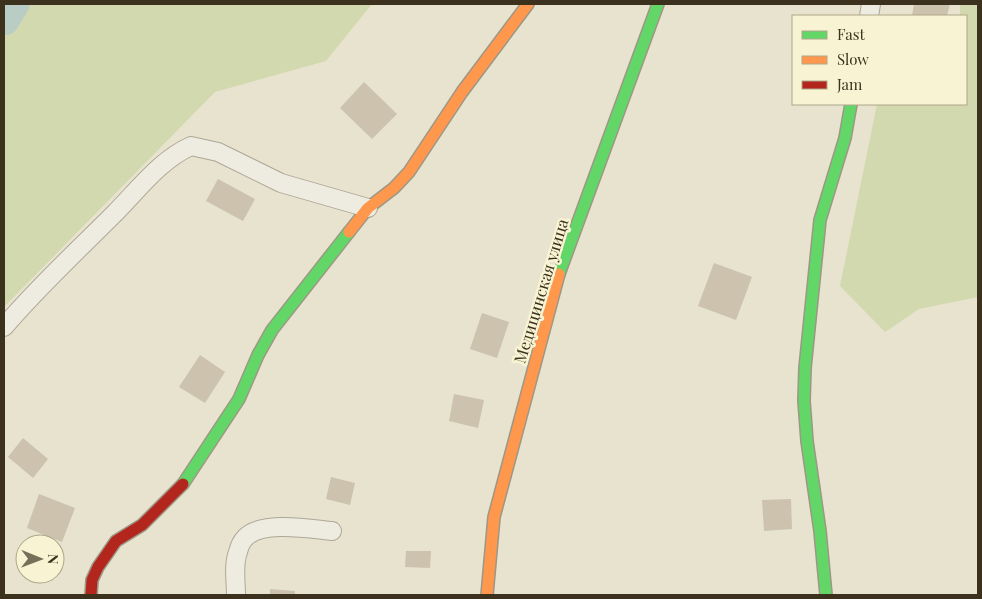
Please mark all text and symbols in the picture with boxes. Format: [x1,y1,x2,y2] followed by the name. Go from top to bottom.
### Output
[792,15,967,105] legend
[837,24,866,44] text: Fast
[837,49,869,69] text: Slow
[836,74,863,94] text: Jam
[509,216,572,366] street label: Медицинская улица
[15,534,65,584] north arrow
[44,554,63,564] text: N

